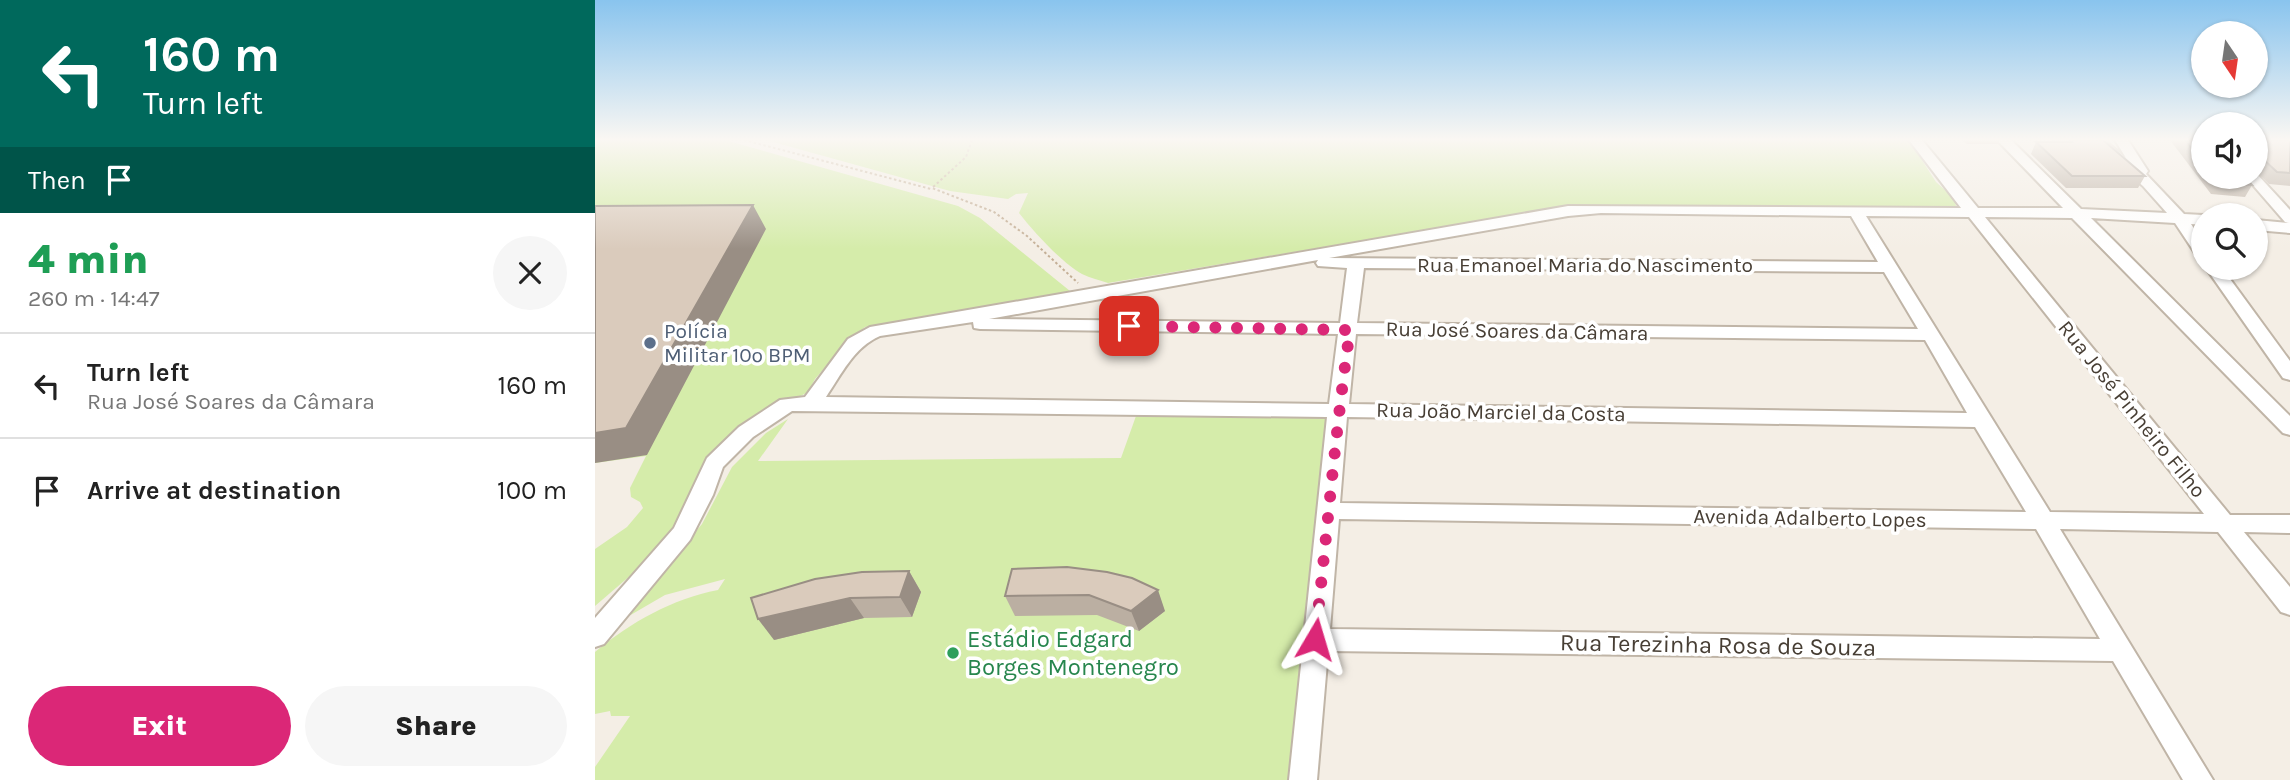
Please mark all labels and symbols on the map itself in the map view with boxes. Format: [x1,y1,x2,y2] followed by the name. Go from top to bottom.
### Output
[2191,21,2268,98] north arrow
[1417,253,1753,277] street label: Rua Emanoel Maria do Nascimento
[1099,296,1159,356] pin
[2053,316,2211,502] street label: Rua José Pinheiro Filho
[1385,317,1649,345] street label: Rua José Soares da Câmara
[664,319,811,367] place label: Polícia Militar 10º BPM
[642,335,658,351] marker: Polícia Militar 10º BPM
[1376,398,1626,426] street label: Rua João Marciel da Costa
[1693,504,1927,532] street label: Avenida Adalberto Lopes
[1278,602,1352,676] position arrow
[967,625,1179,681] place label: Estádio Edgard Borges Montenegro
[1560,628,1876,662] street label: Rua Terezinha Rosa de Souza
[945,645,961,661] marker: Estádio Edgard Borges Montenegro

